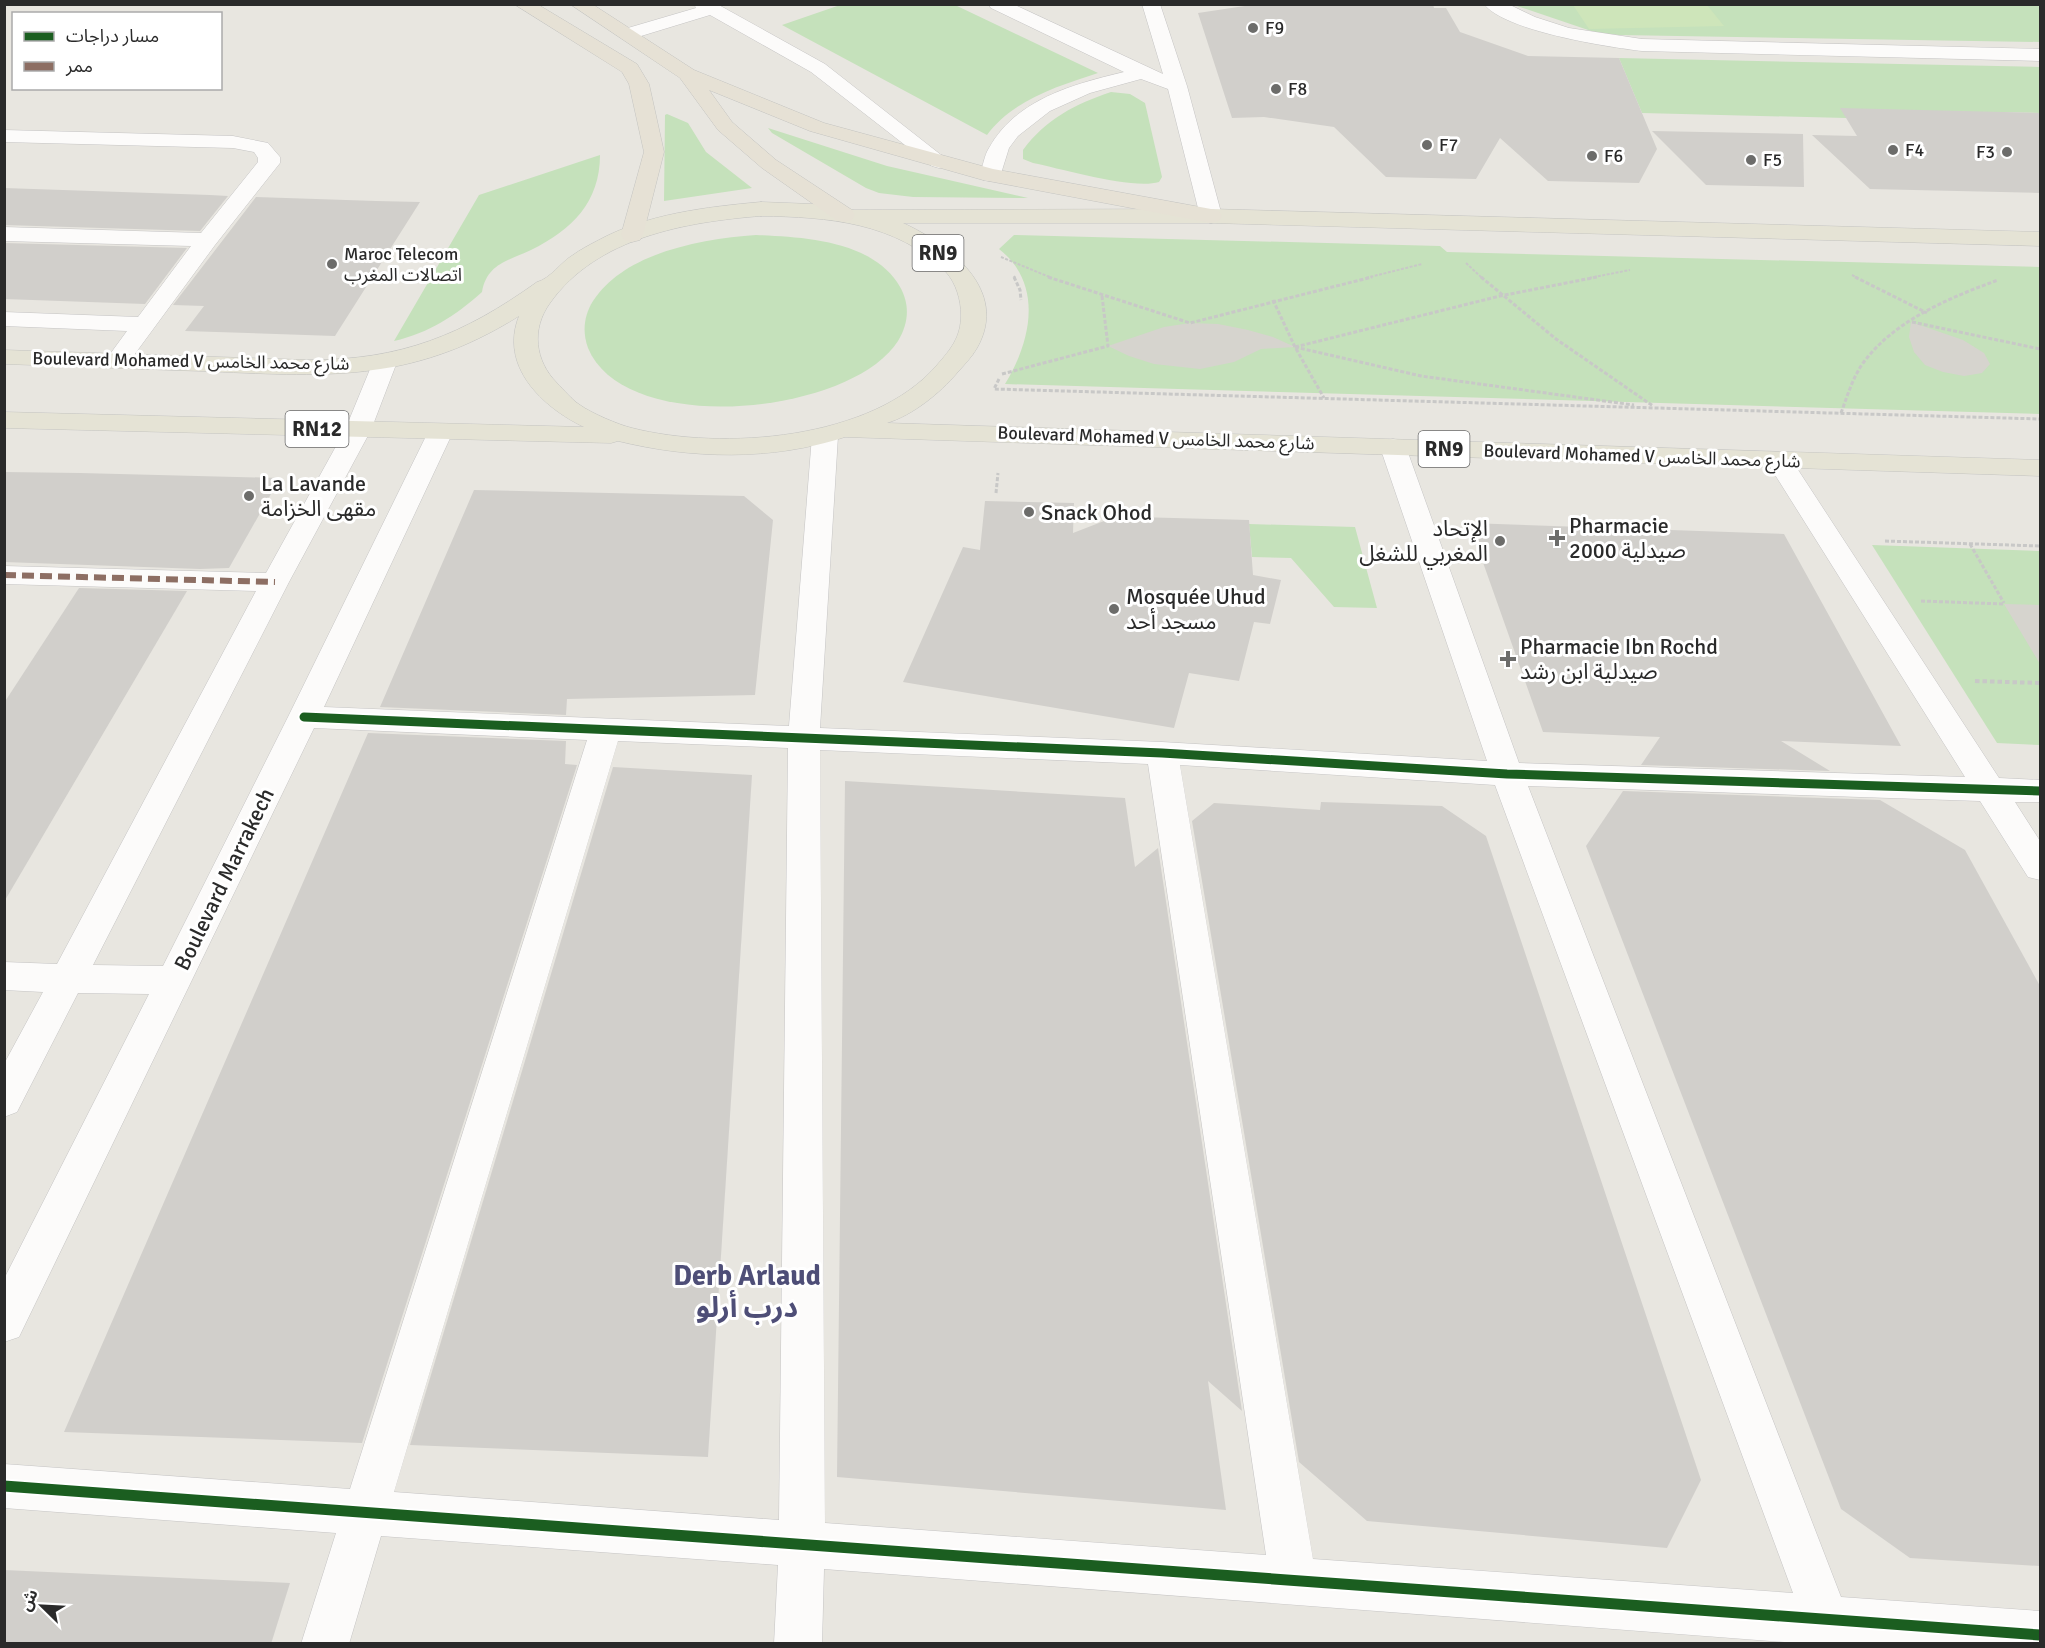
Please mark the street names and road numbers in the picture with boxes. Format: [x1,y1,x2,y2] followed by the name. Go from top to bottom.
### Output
[912,235,964,271] road number: RN9
[32,347,350,378] street label: Boulevard Mohamed V شارع محمد الخامس
[286,411,348,447] road number: RN12
[997,421,1315,458] street label: Boulevard Mohamed V شارع محمد الخامس
[1418,431,1470,467] road number: RN9
[1483,439,1801,476] street label: Boulevard Mohamed V شارع محمد الخامس
[168,783,280,975] street label: Boulevard Marrakech

